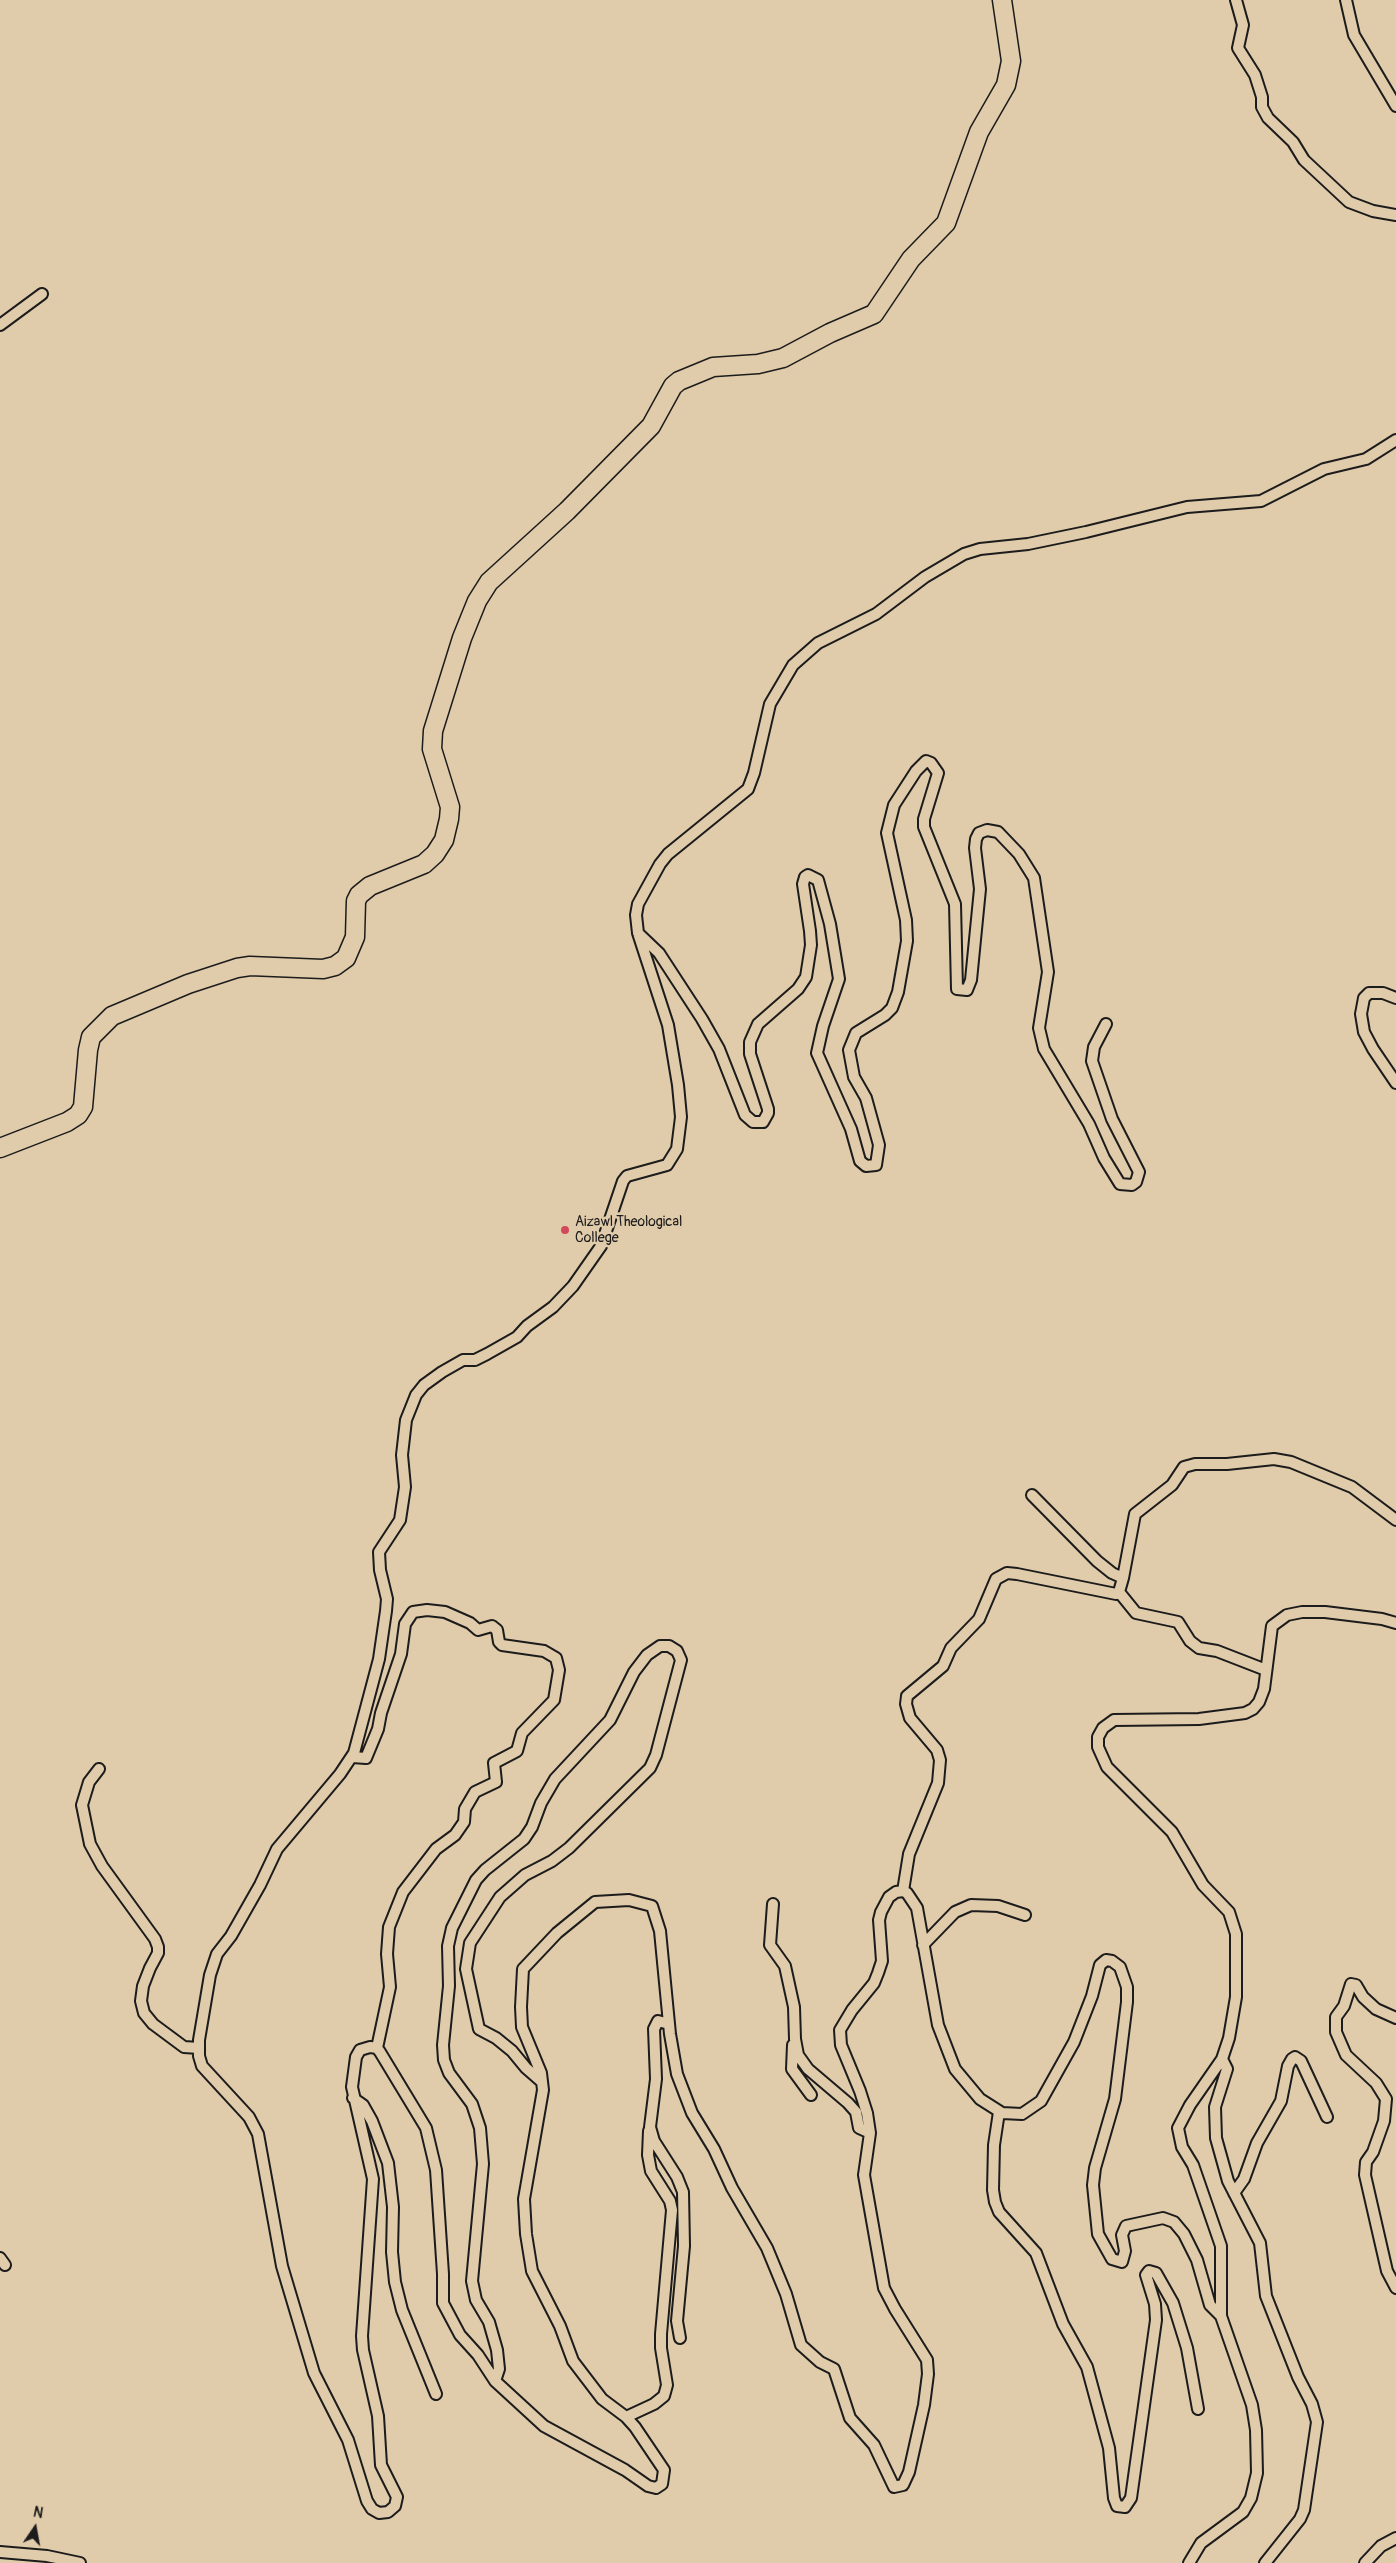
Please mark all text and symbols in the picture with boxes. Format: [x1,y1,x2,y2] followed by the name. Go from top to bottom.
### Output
[575,1214,682,1246] place label: Aizawl Theological College
[559,1224,571,1236] marker: Aizawl Theological College
[10,2503,60,2553] north arrow
[32,2504,45,2522] text: N

